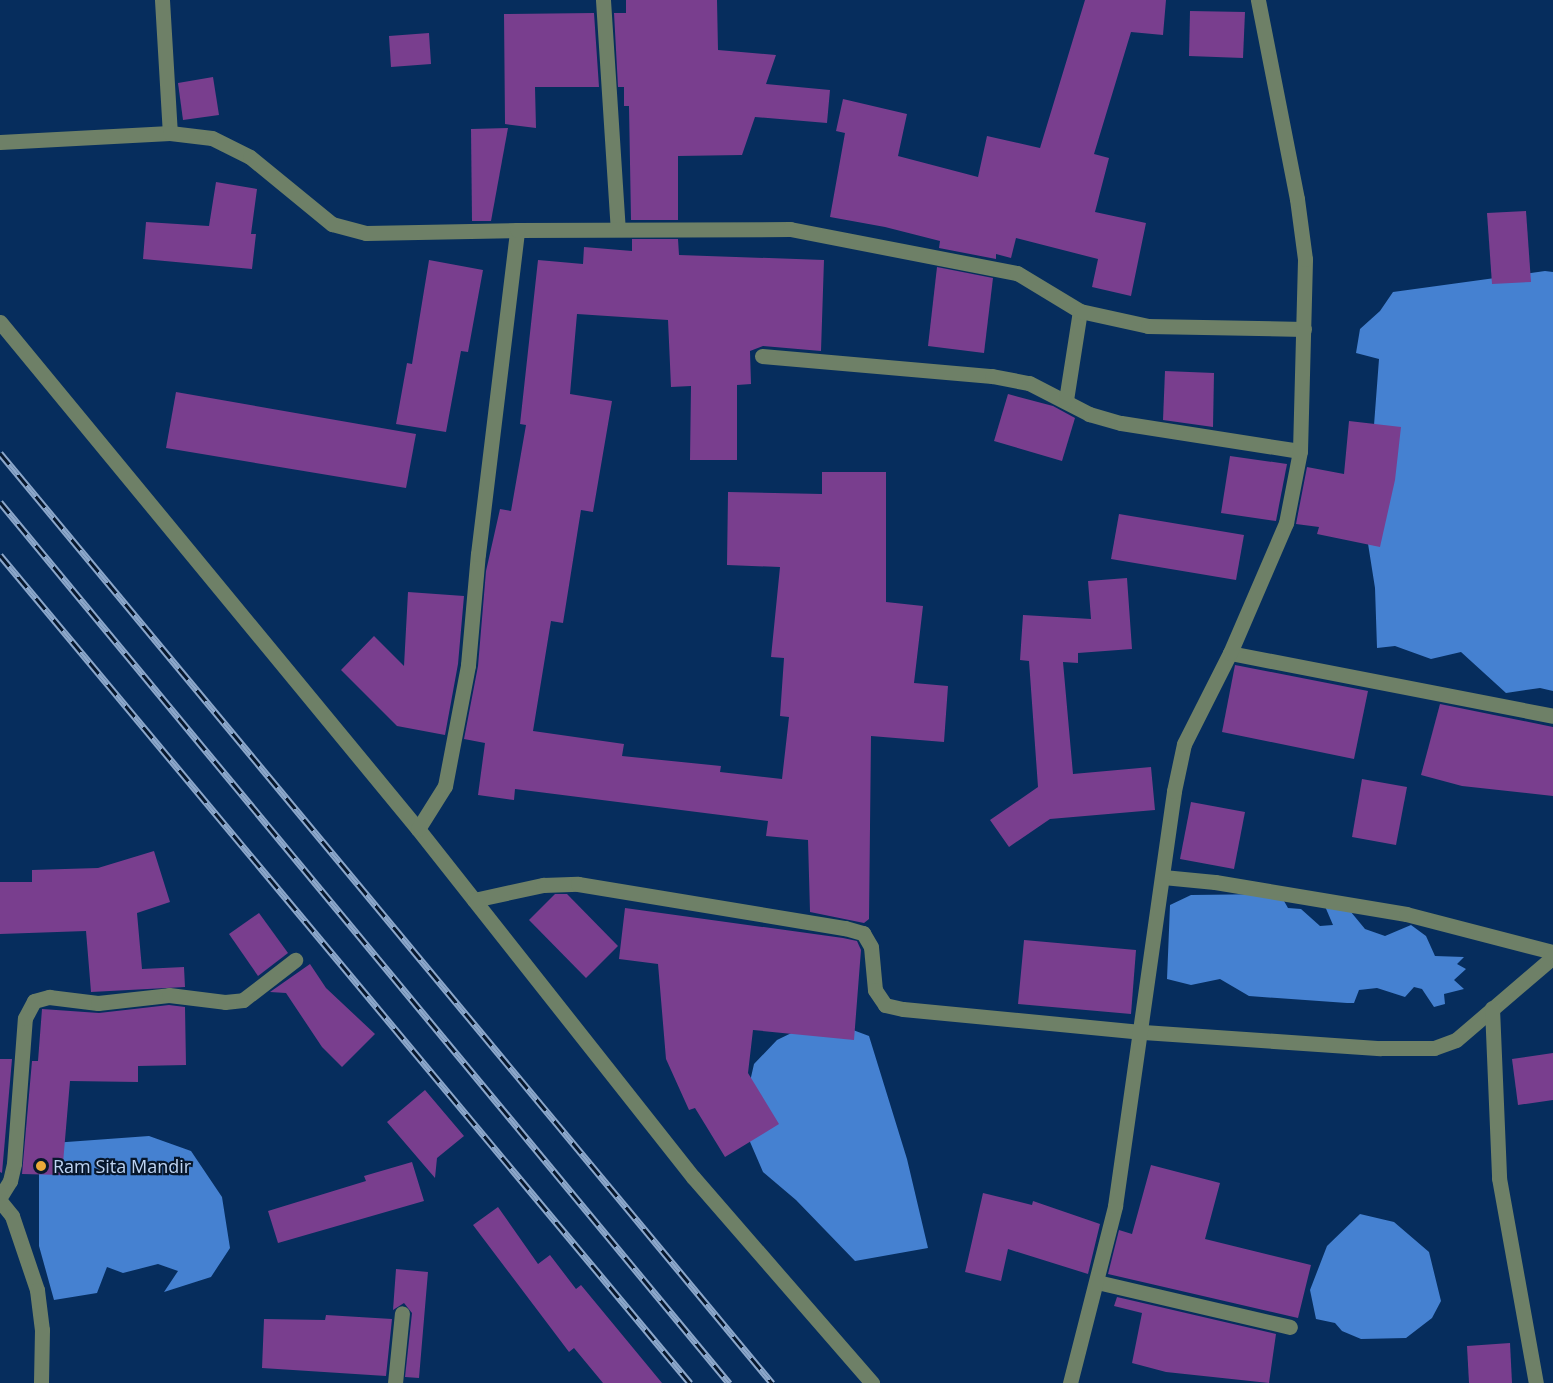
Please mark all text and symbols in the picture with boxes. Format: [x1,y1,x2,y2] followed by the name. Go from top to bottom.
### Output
[53,1155,191,1177] place label: Ram Sita Mandir
[34,1159,48,1173] marker: Ram Sita Mandir

